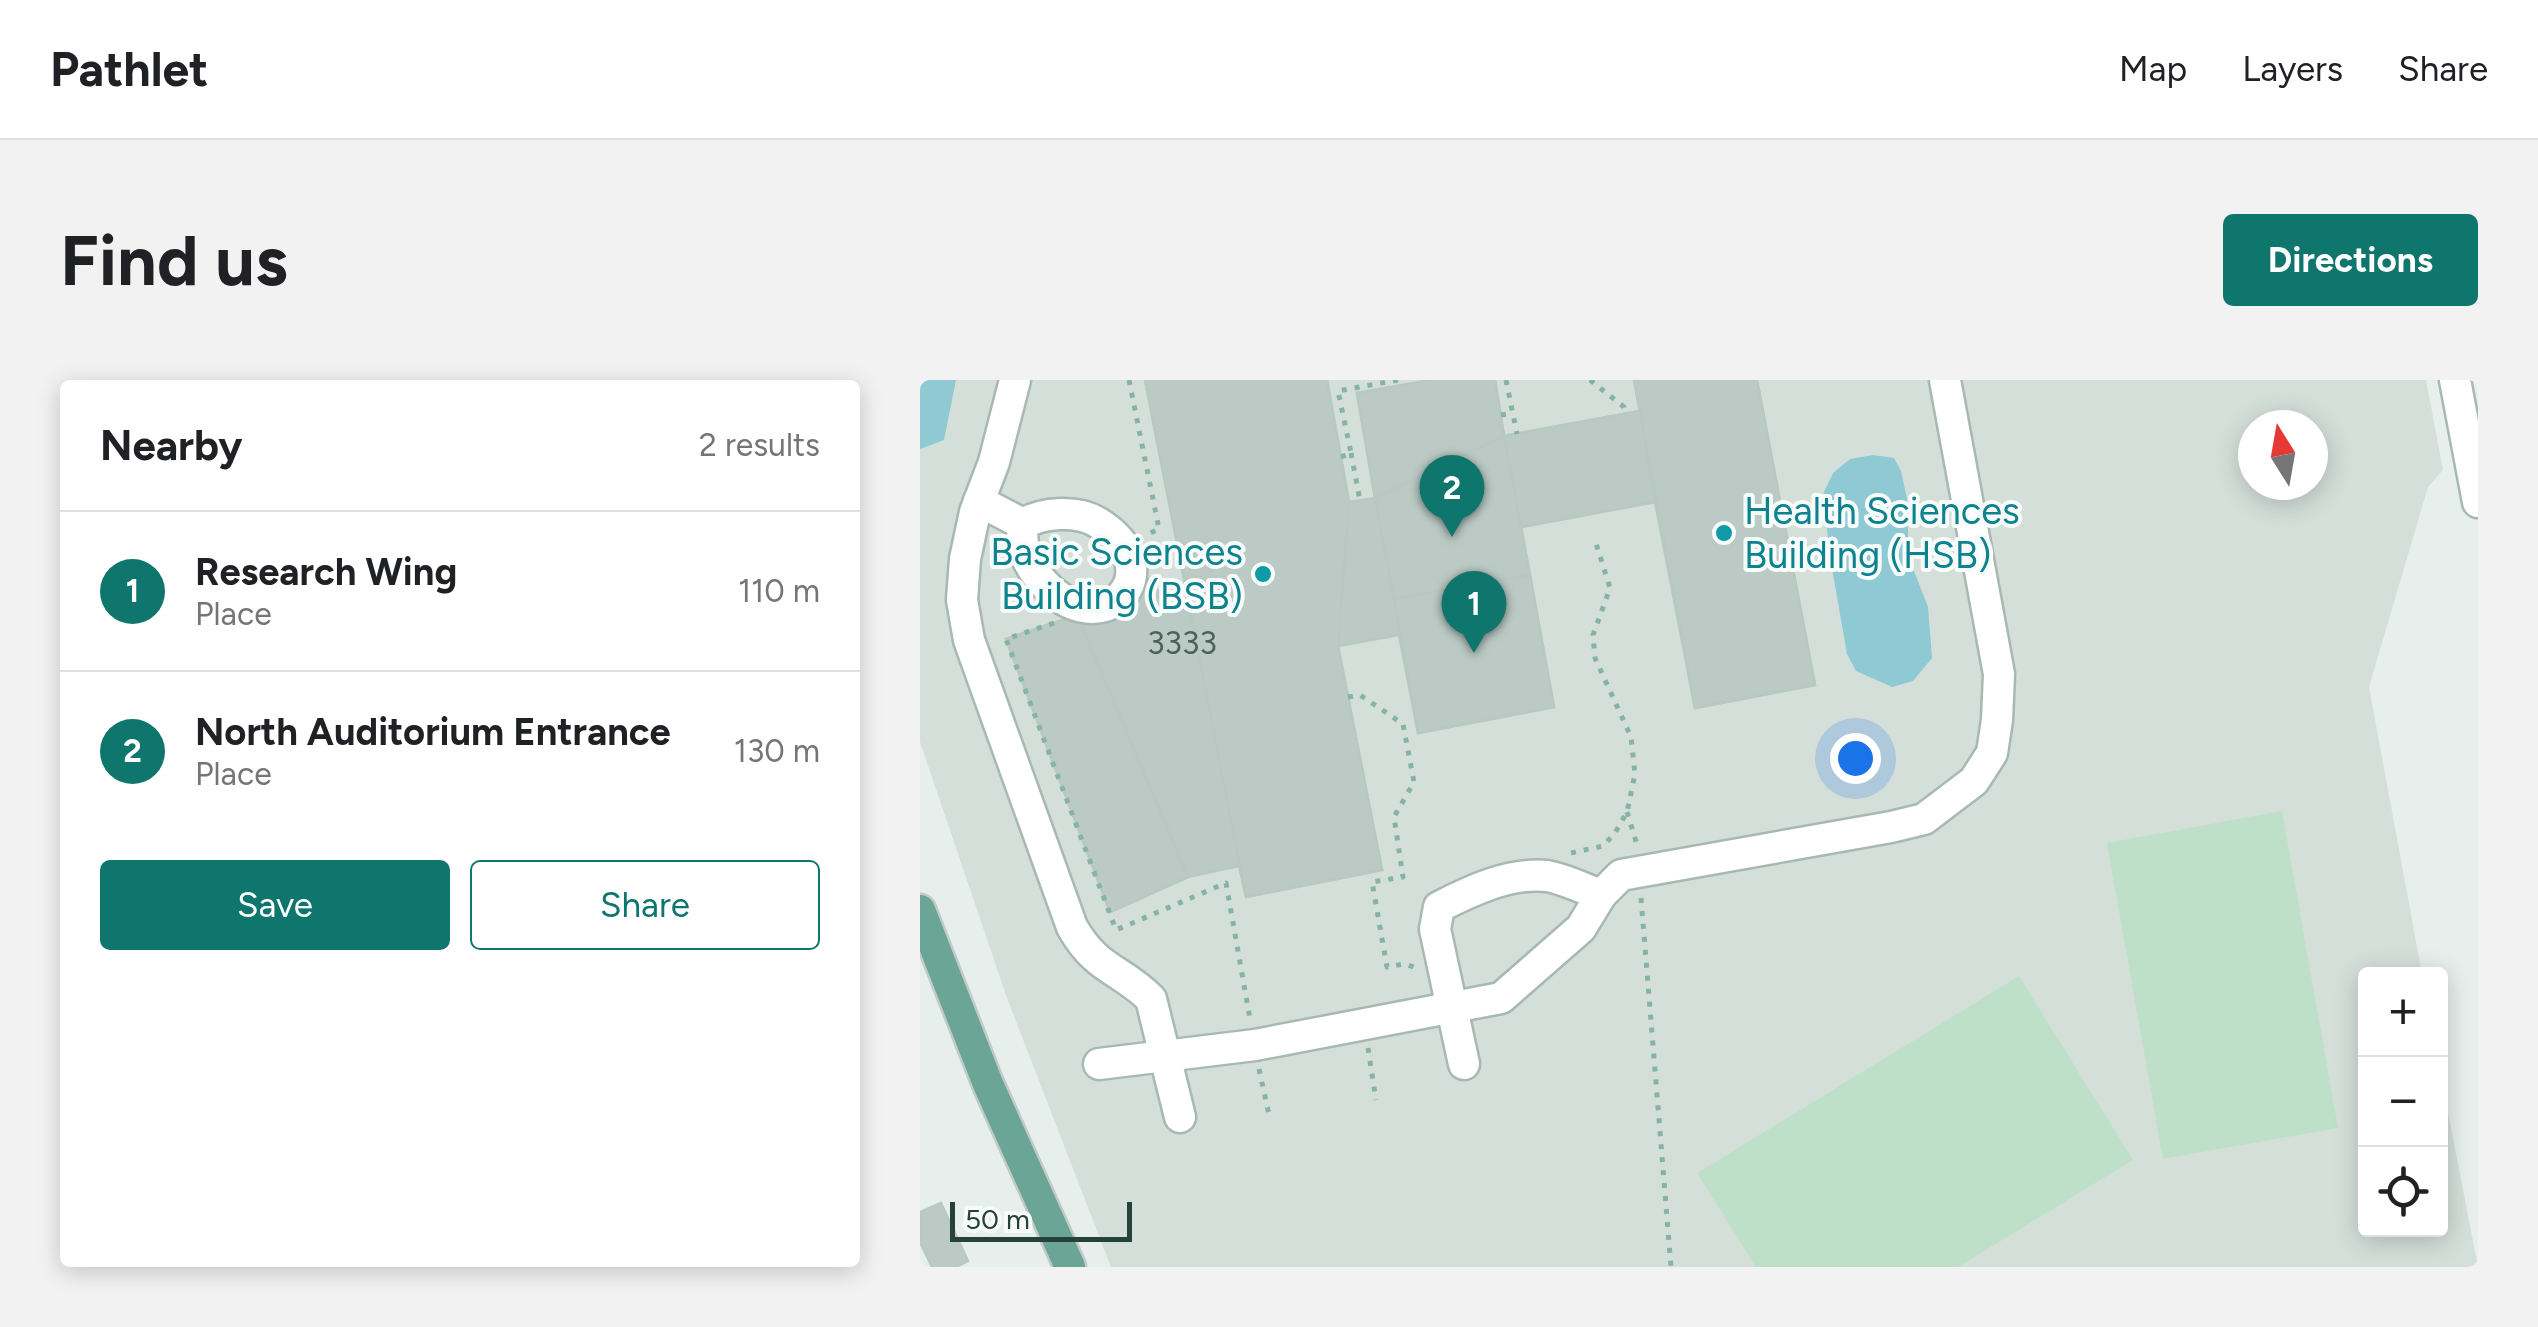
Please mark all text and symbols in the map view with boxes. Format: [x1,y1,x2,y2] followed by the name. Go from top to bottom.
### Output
[50,40,208,98] text: Pathlet
[2119,48,2187,90] text: Map
[2242,48,2343,90] text: Layers
[2398,48,2488,90] text: Share
[2223,214,2478,306] button: Directions
[60,218,288,303] text: Find us
[2238,410,2328,500] north arrow
[100,420,242,471] text: Nearby
[699,426,820,464] text: 2 results
[1420,454,1484,537] pin: 2
[1744,488,2020,578] place label: Health Sciences Building (HSB)
[1713,522,1735,544] marker: Health Sciences Building (HSB)
[990,529,1243,619] place label: Basic Sciences Building (BSB)
[195,549,457,595] text: Research Wing
[1252,563,1274,585] marker: Basic Sciences Building (BSB)
[1442,570,1506,653] pin: 1
[126,572,139,610] text: 1
[738,572,820,610] text: 110 m
[195,595,272,633] text: Place
[1147,624,1217,662] house number: 3333
[195,709,671,755] text: North Auditorium Entrance
[123,732,142,770] text: 2
[734,732,820,770] text: 130 m
[1830,733,1881,784] your location
[195,755,272,793] text: Place
[100,860,450,950] button: Save
[470,860,820,950] button: Share
[2358,967,2448,1237] map controls
[2358,967,2448,1057] button: +
[2358,1057,2448,1147] button: −
[2358,1147,2448,1237] button: locate
[950,1197,1132,1241] scale bar
[965,1202,1030,1236] text: 50 m

